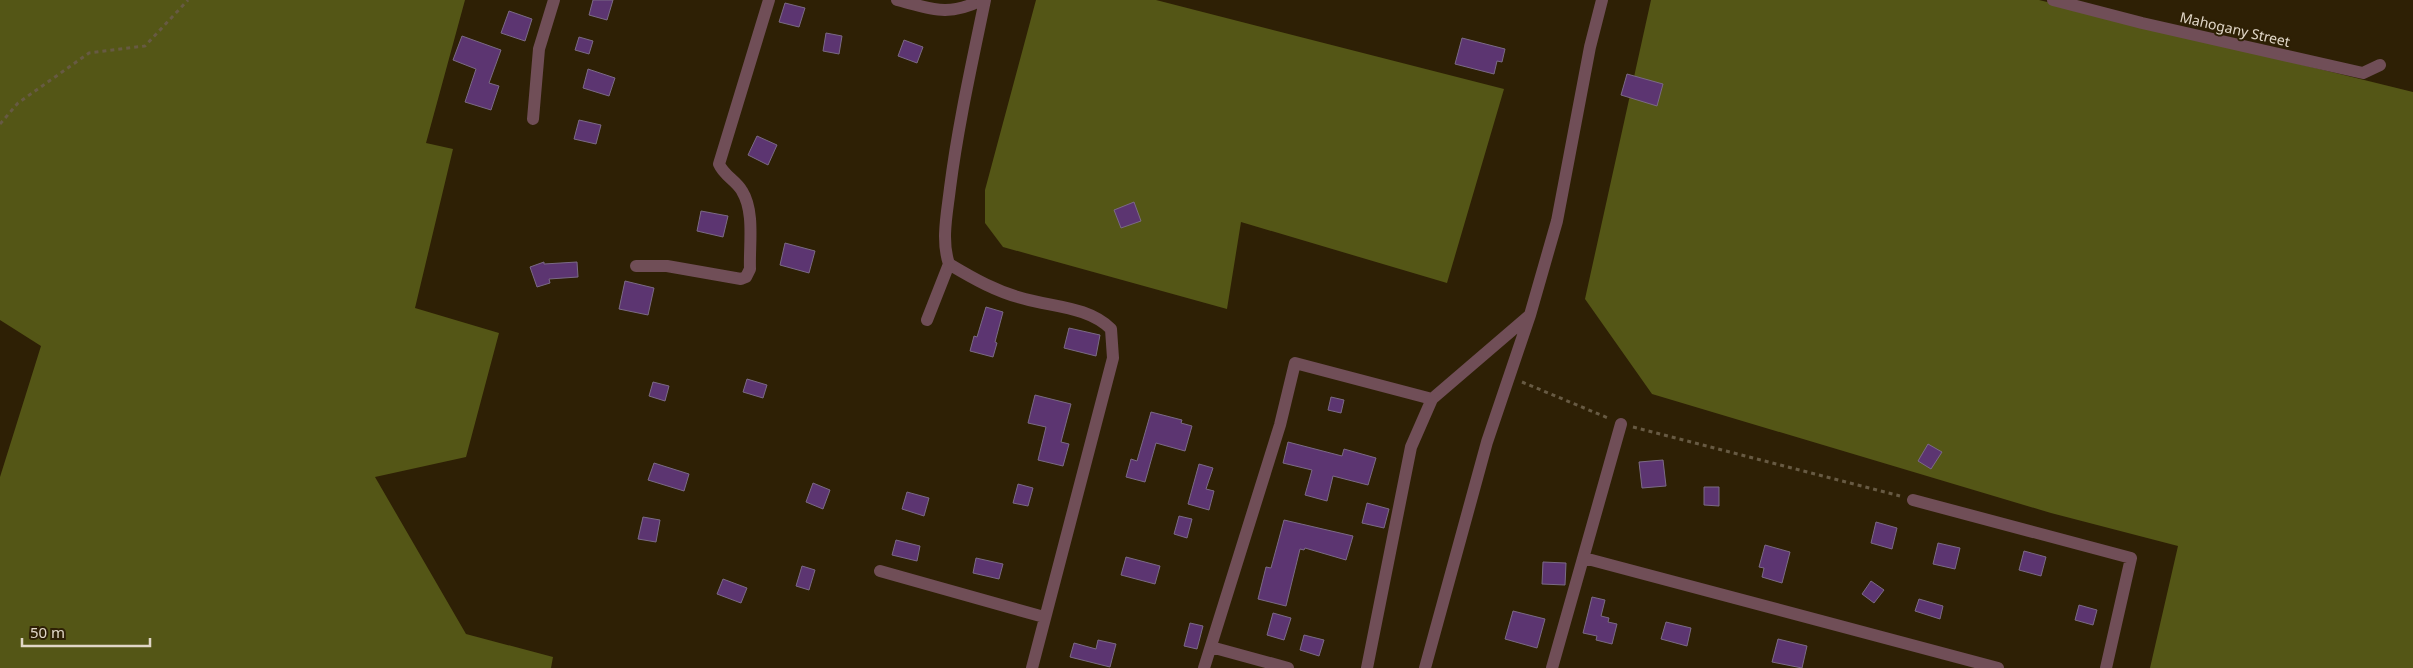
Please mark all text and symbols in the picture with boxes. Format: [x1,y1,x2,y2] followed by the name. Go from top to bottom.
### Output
[2178,7,2292,51] street label: Mahogany Street
[22,616,150,648] scale bar
[30,622,65,642] text: 50 m

